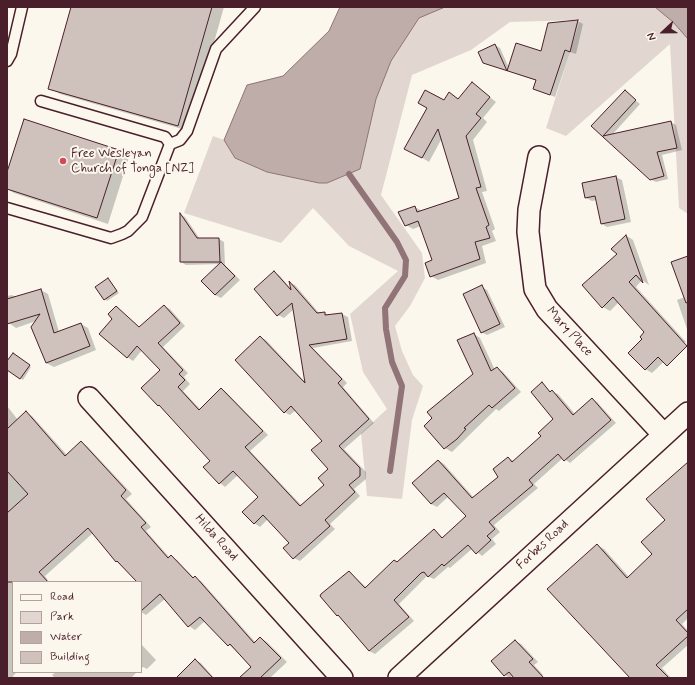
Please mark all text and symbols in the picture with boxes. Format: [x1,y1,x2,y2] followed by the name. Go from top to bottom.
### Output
[643,12,683,52] north arrow
[644,30,660,43] text: N
[71,146,194,177] place label: Free Wesleyan Church of Tonga [NZ]
[58,156,68,166] marker: Free Wesleyan Church of Tonga [NZ]
[543,304,595,360] street label: Mary Place
[191,512,241,564] street label: Hilda Road
[514,517,572,573] street label: Forbes Road
[12,581,142,673] legend
[50,589,74,605] text: Road
[50,609,74,625] text: Park
[50,629,82,645] text: Water
[50,649,90,665] text: Building

